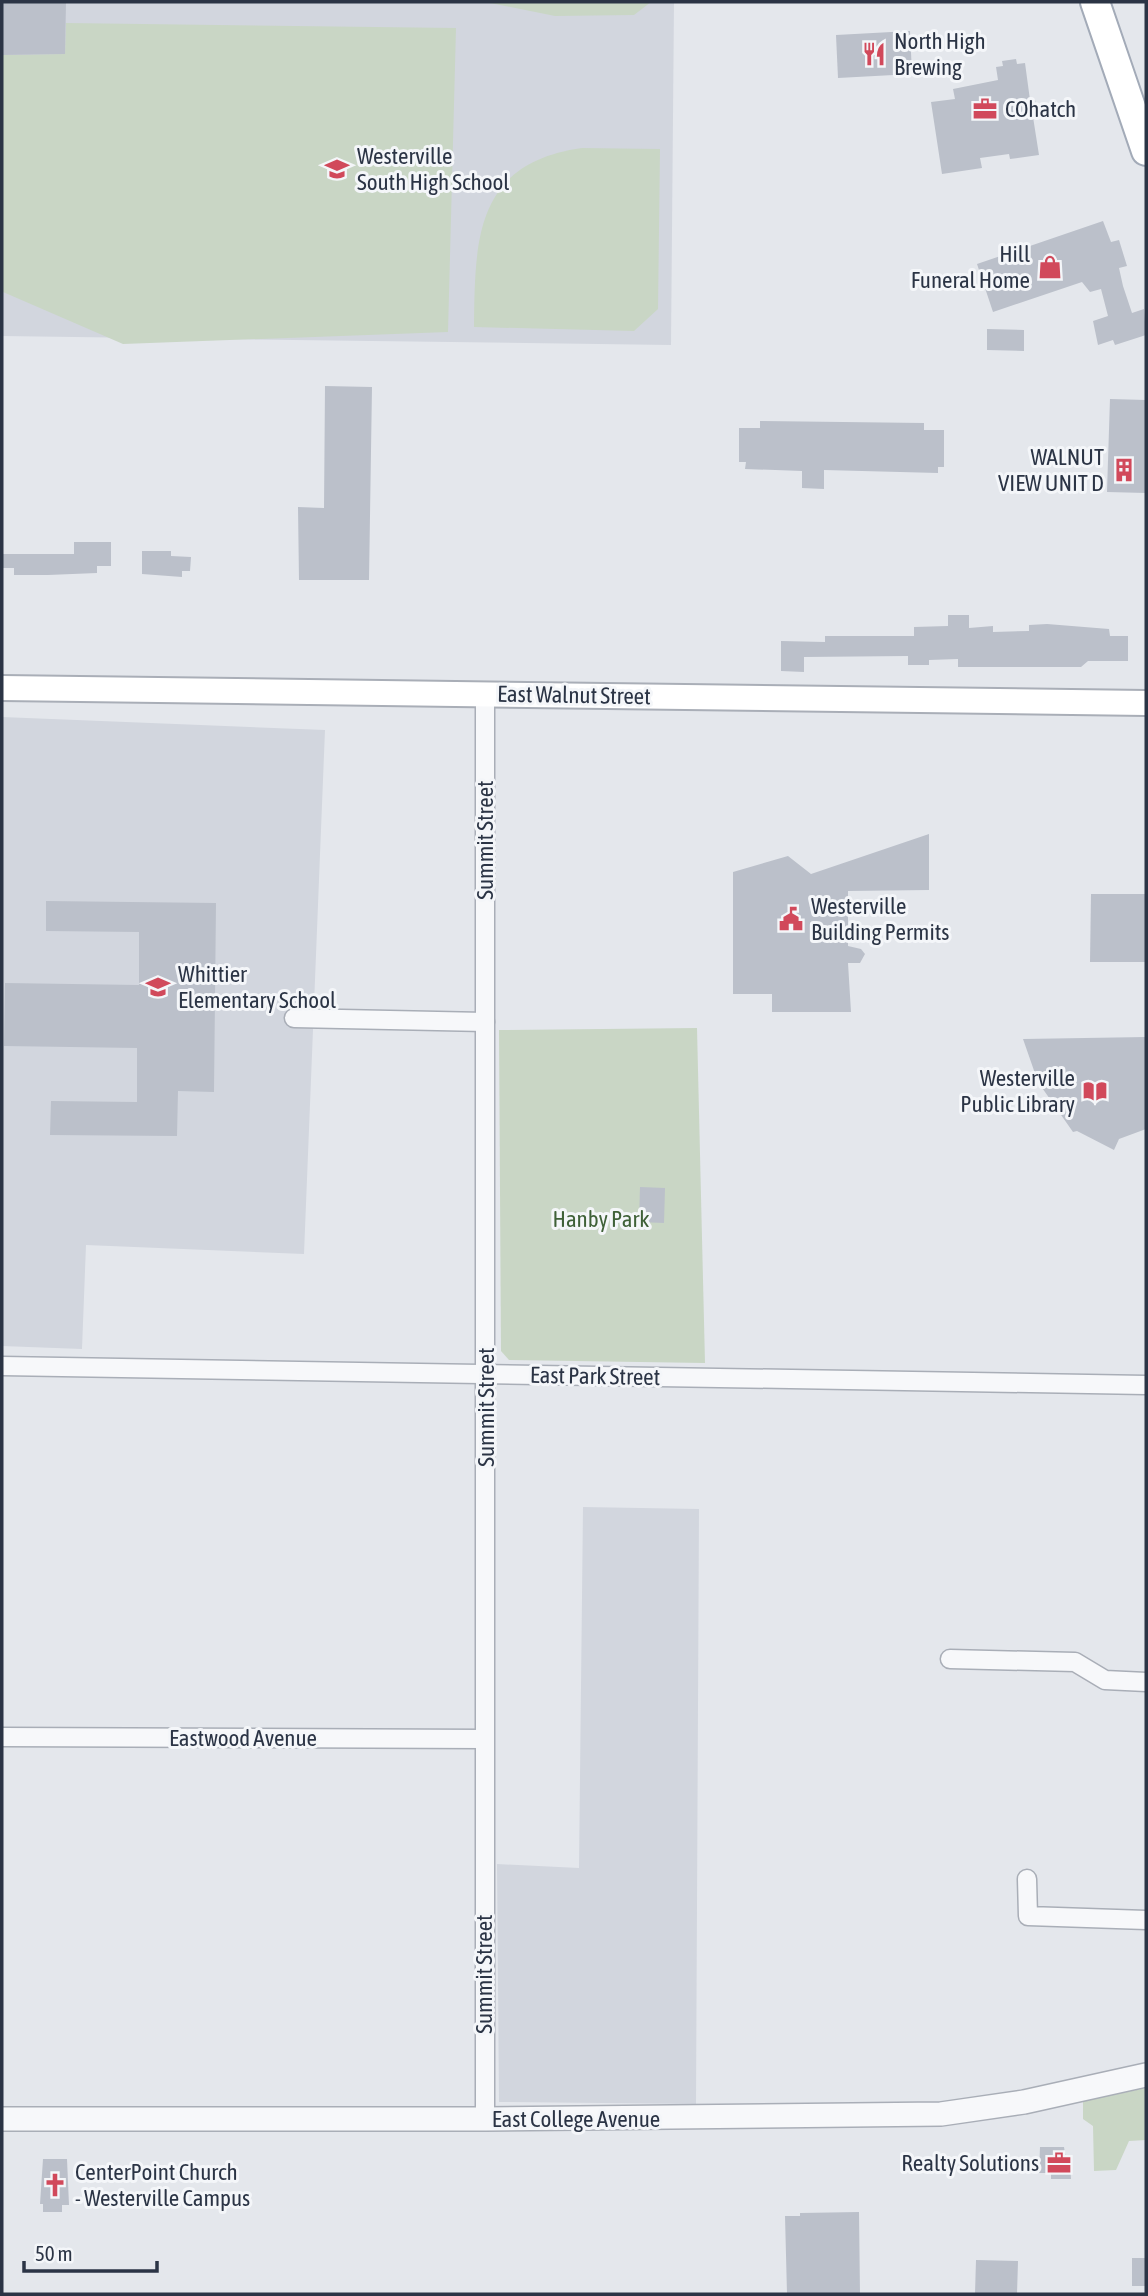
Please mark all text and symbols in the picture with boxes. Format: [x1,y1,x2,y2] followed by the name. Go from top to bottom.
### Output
[894,28,986,80] place label: North High Brewing
[860,40,888,68] restaurant icon: North High Brewing
[971,95,999,123] office icon: COhatch
[1005,96,1076,122] place label: COhatch
[357,143,509,195] place label: Westerville South High School
[323,155,351,183] school or university icon: Westerville South High School
[911,241,1030,293] place label: Hill Funeral Home
[1036,253,1064,281] shop icon: Hill Funeral Home
[998,444,1104,496] place label: WALNUT VIEW UNIT D
[1110,456,1138,484] building icon: WALNUT VIEW UNIT D
[497,681,651,709] street label: East Walnut Street
[472,780,498,900] street label: Summit Street
[811,893,949,945] place label: Westerville Building Permits
[777,905,805,933] public building icon: Westerville Building Permits
[178,961,336,1013] place label: Whittier Elementary School
[144,973,172,1001] school or university icon: Whittier Elementary School
[960,1065,1075,1117] place label: Westerville Public Library
[1081,1077,1109,1105] library icon: Westerville Public Library
[553,1206,649,1232] park label: Hanby Park
[473,1347,499,1467] street label: Summit Street
[530,1362,660,1390] street label: East Park Street
[169,1725,317,1751] street label: Eastwood Avenue
[471,1914,497,2034] street label: Summit Street
[492,2106,660,2132] street label: East College Avenue
[1045,2149,1073,2177] office icon: Realty Solutions
[901,2150,1039,2176] place label: Realty Solutions
[75,2159,250,2211] place label: CenterPoint Church - Westerville Campus
[41,2171,69,2199] church icon: CenterPoint Church - Westerville Campus
[24,2230,158,2274] scale bar
[35,2241,73,2265] text: 50 m

